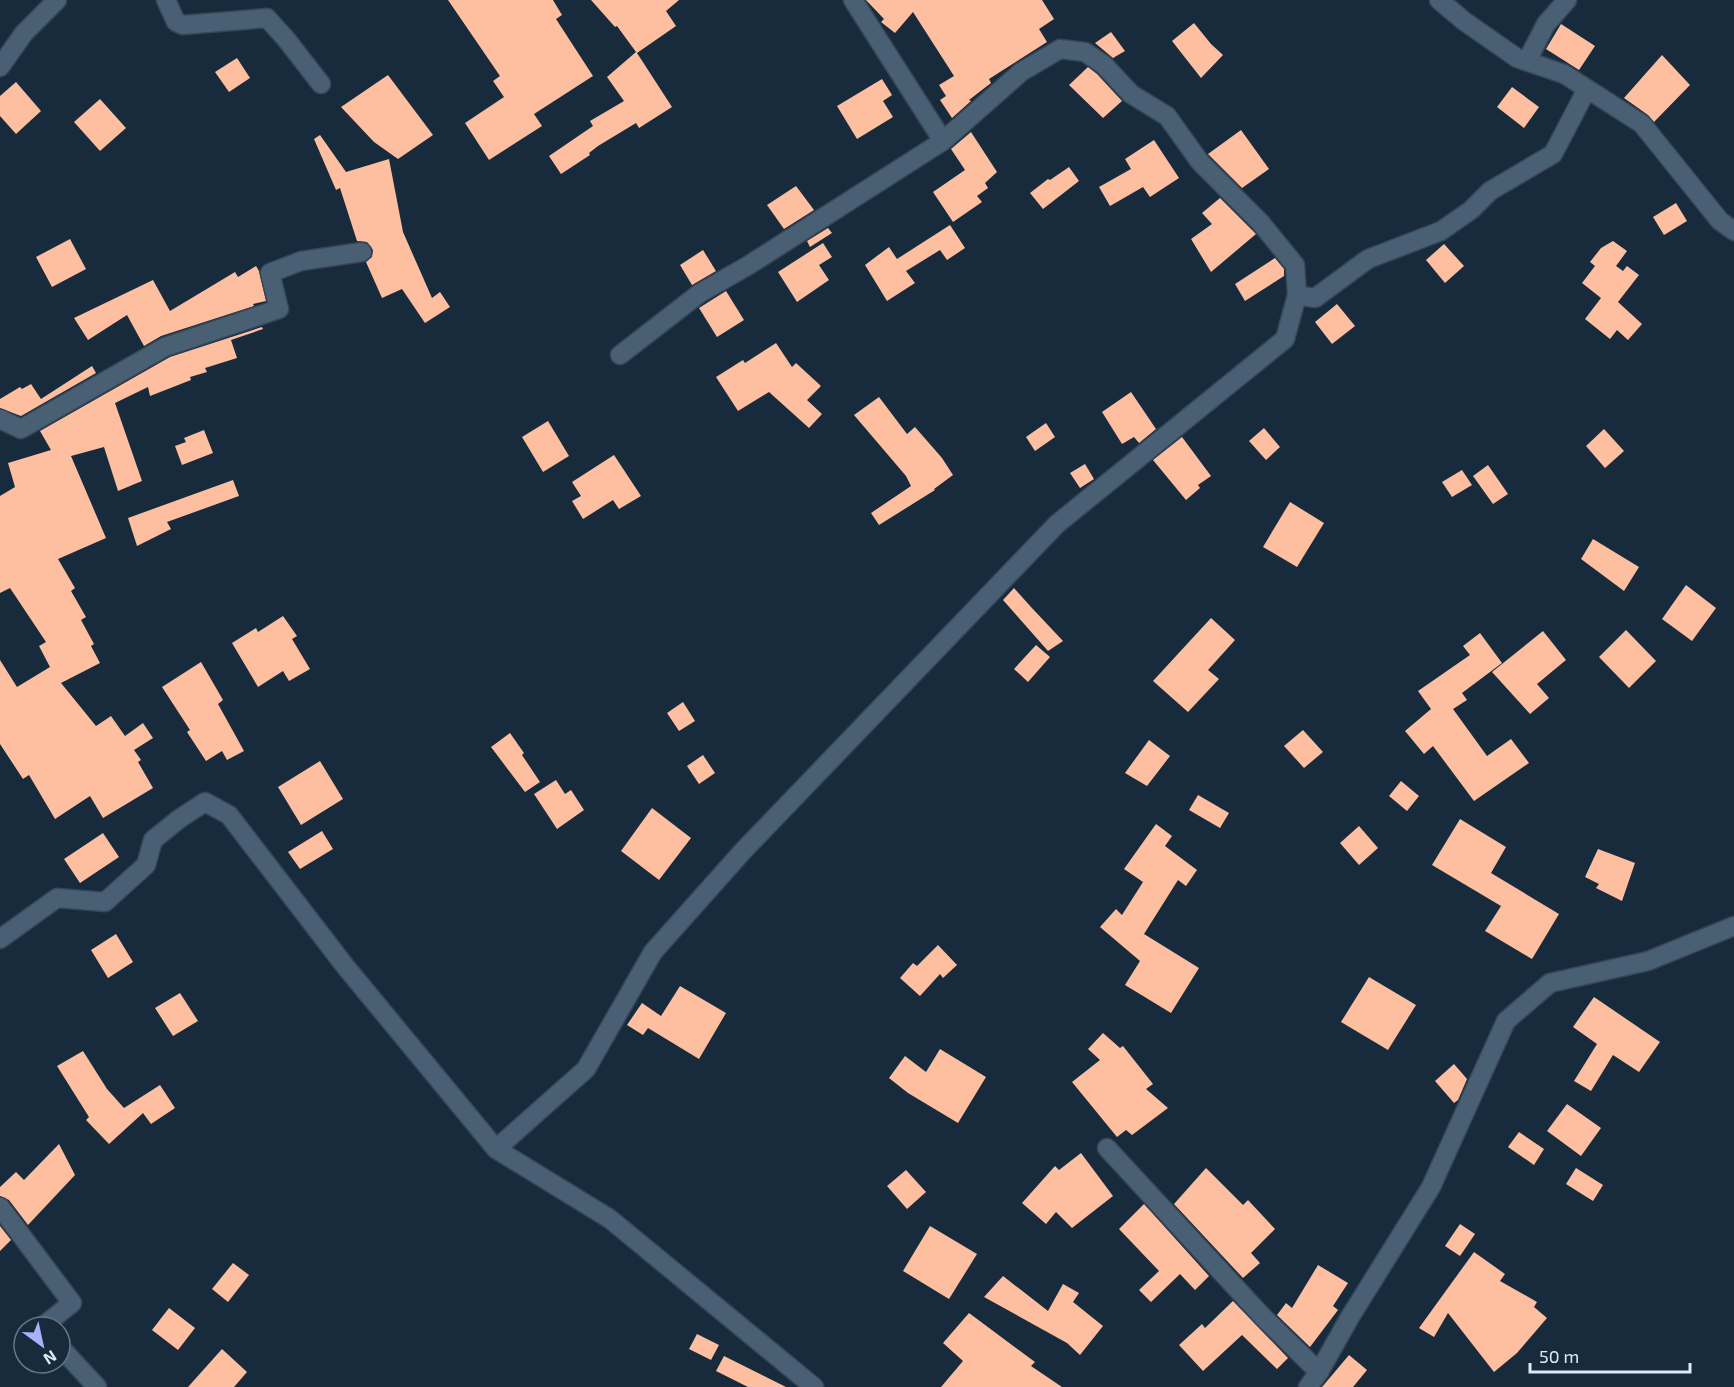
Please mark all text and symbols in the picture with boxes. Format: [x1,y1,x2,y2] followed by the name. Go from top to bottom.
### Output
[12,1315,72,1375] north arrow
[1530,1336,1690,1374] scale bar
[1539,1345,1579,1367] text: 50 m
[40,1347,60,1369] text: N

